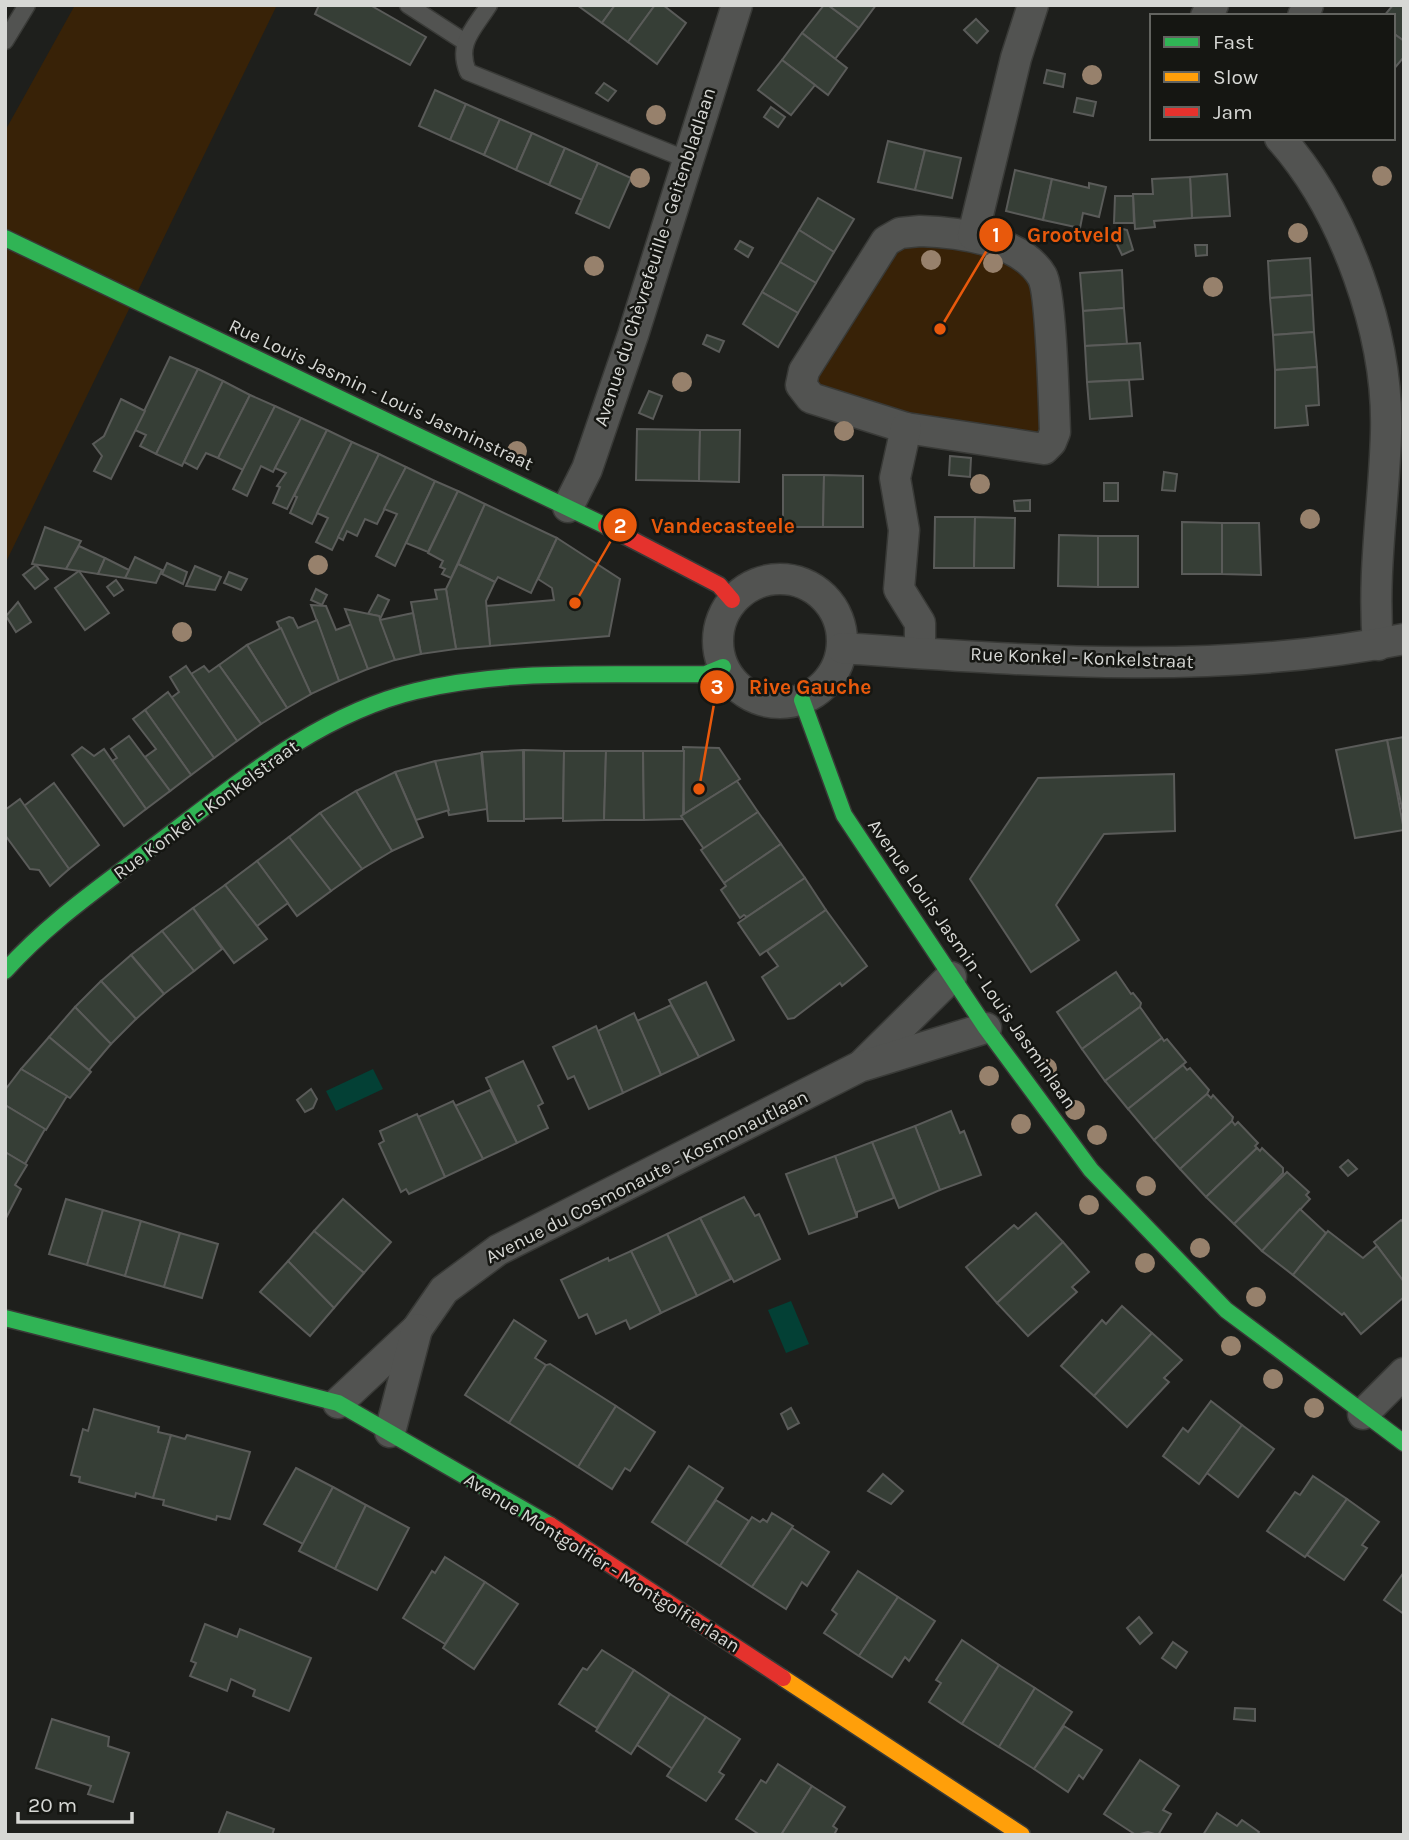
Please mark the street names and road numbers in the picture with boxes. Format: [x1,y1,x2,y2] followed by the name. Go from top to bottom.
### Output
[590,85,720,429] street label: Avenue du Chèvrefeuille - Geitenbladlaan
[225,315,537,475] street label: Rue Louis Jasmin - Louis Jasminstraat
[970,643,1194,673] street label: Rue Konkel - Konkelstraat
[109,735,303,885] street label: Rue Konkel - Konkelstraat
[863,815,1081,1113] street label: Avenue Louis Jasmin - Louis Jasminlaan
[482,1086,812,1268] street label: Avenue du Cosmonaute - Kosmonautlaan
[460,1469,744,1657] street label: Avenue Montgolfier - Montgolfierlaan

